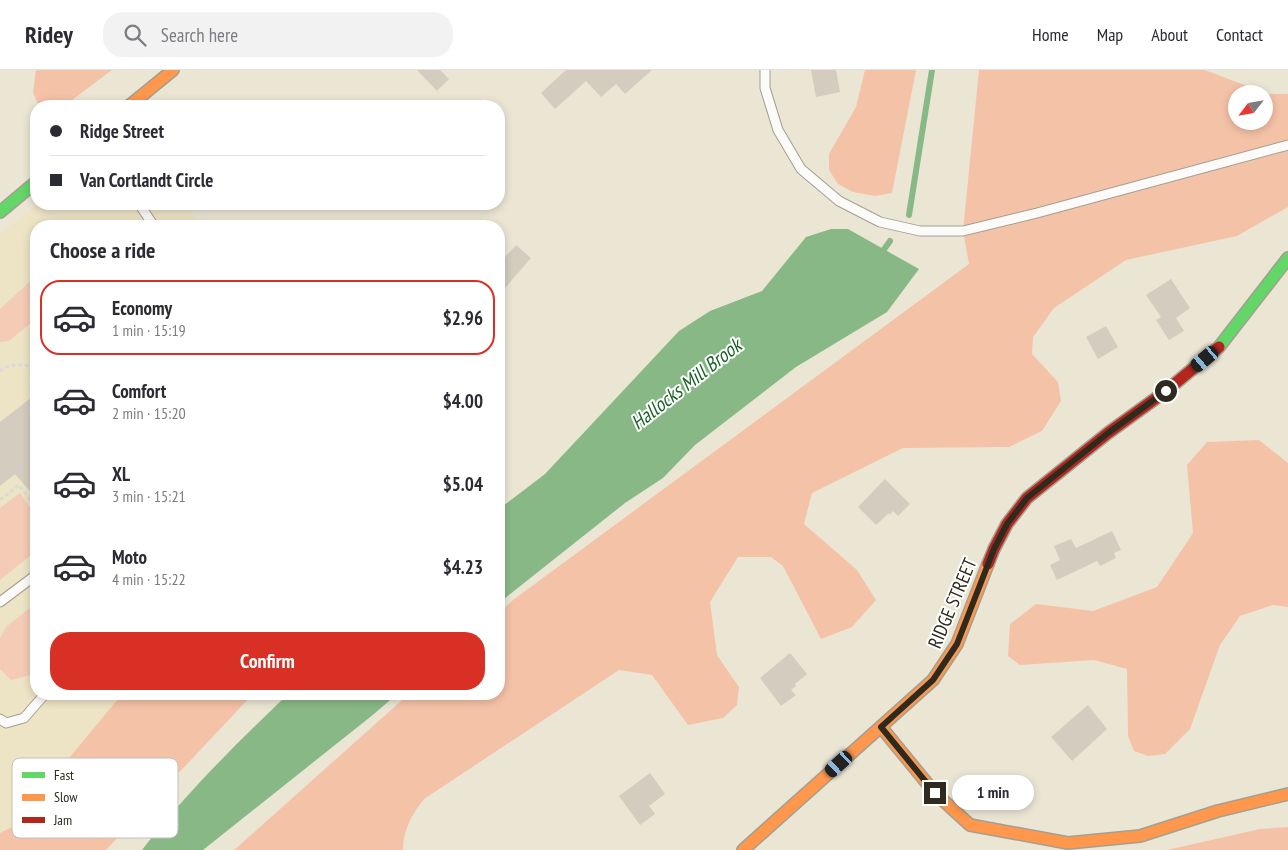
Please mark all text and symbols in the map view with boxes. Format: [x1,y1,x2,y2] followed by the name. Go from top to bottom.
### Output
[103,12,453,57] search box
[25,19,73,50] text: Ridey
[121,21,149,49] icon: search
[161,23,238,47] text: Search here
[1032,23,1069,46] text: Home
[1097,23,1123,46] text: Map
[1151,23,1188,46] text: About
[1216,23,1263,46] text: Contact
[1228,85,1272,130] north arrow
[1228,85,1273,130] map controls
[80,119,164,143] text: Ridge Street
[80,168,213,192] text: Van Cortlandt Circle
[50,236,155,264] text: Choose a ride
[52,295,97,340] icon: car
[112,296,172,320] text: Economy
[443,306,483,330] text: $2.96
[112,320,186,340] text: 1 min · 15:19
[626,331,748,435] water label: Hallocks Mill Brook
[1188,344,1221,374] car
[52,378,97,423] icon: car
[112,379,166,403] text: Comfort
[1155,380,1177,402] route start
[443,389,483,413] text: $4.00
[112,403,186,423] text: 2 min · 15:20
[52,461,97,506] icon: car
[112,462,130,486] text: XL
[443,472,483,496] text: $5.04
[112,486,186,506] text: 3 min · 15:21
[52,544,97,589] icon: car
[112,545,147,569] text: Moto
[922,554,982,652] street label: RIDGE STREET
[443,555,483,579] text: $4.23
[112,569,186,589] text: 4 min · 15:22
[50,632,485,690] button: Confirm
[822,748,855,780] car
[12,758,178,838] legend
[54,766,74,784] text: Fast
[952,776,1035,810] callout: 1 min
[924,782,946,804] route end
[977,782,1009,802] text: 1 min
[54,788,78,806] text: Slow
[53,811,72,829] text: Jam

